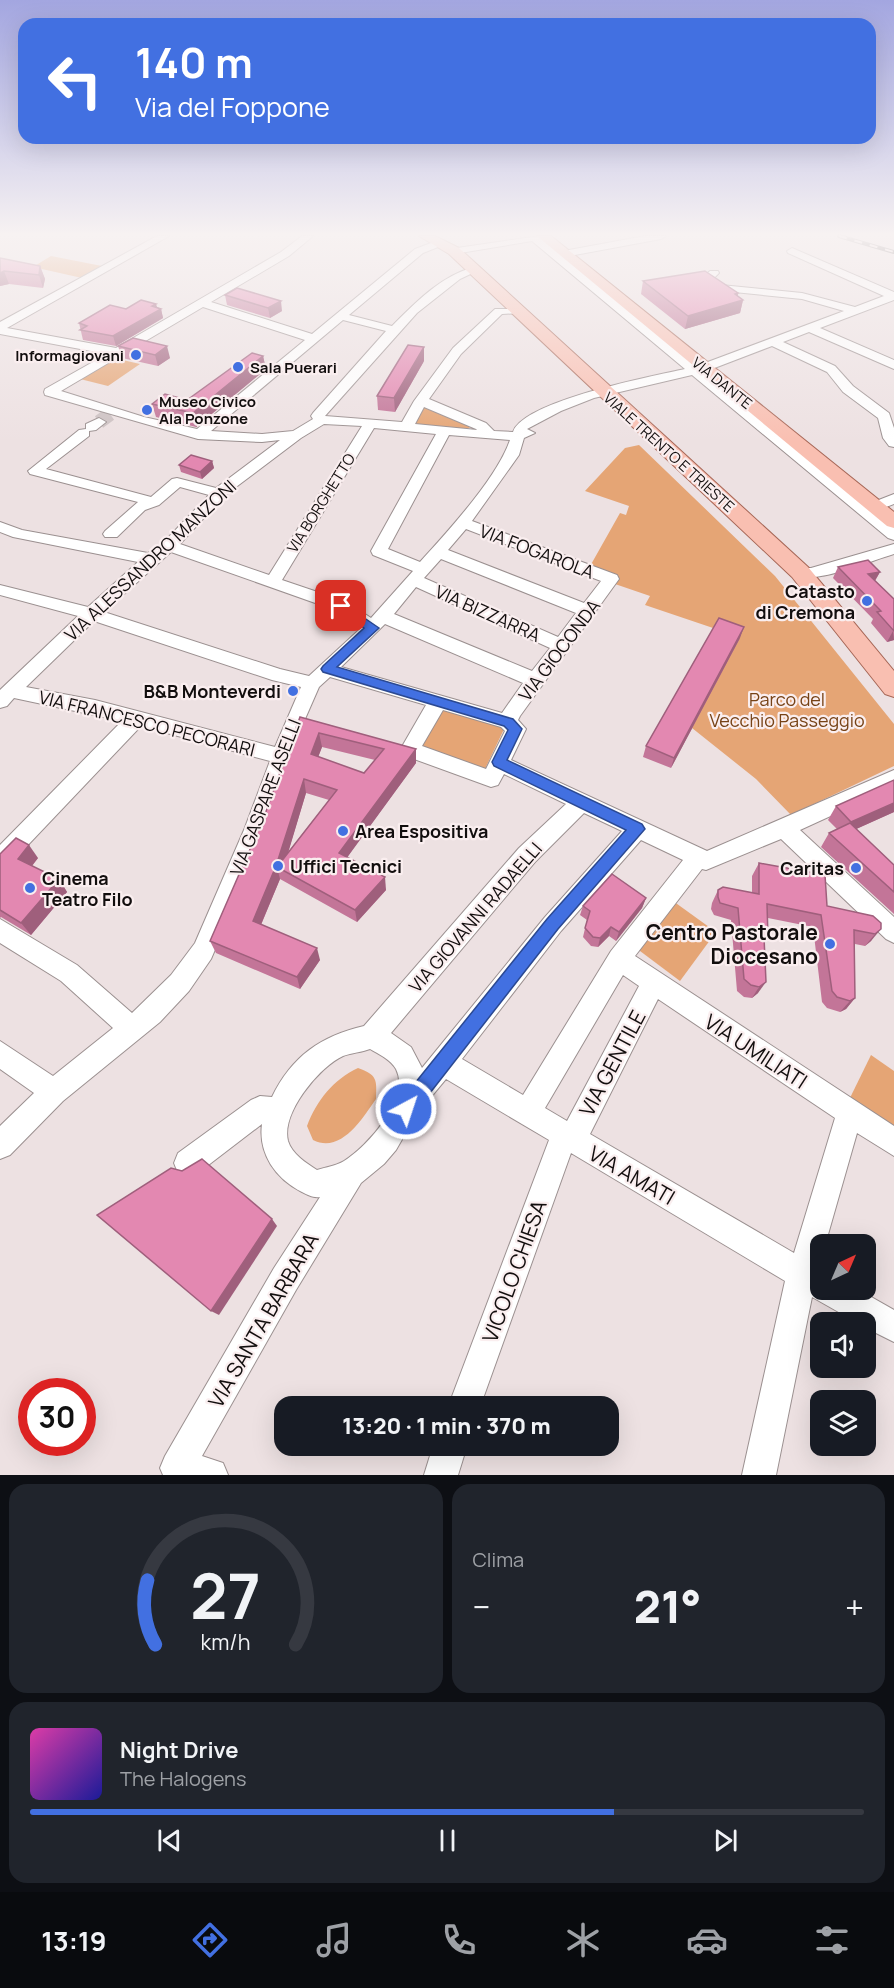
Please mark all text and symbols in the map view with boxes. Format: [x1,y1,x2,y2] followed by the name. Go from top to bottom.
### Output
[135,33,253,91] text: 140 m
[36,42,114,120] icon: left
[135,88,330,125] text: Via del Foppone
[15,345,124,366] place label: Informagiovani
[129,348,143,362] marker: Informagiovani
[687,352,757,414] street label: VIA DANTE
[250,357,337,378] place label: Sala Puerari
[231,360,245,374] marker: Sala Puerari
[599,387,739,517] street label: VIALE TRENTO E TRIESTE
[159,391,256,429] place label: Museo Civico Ala Ponzone
[140,403,154,417] marker: Museo Civico Ala Ponzone
[282,449,360,557] street label: VIA BORGHETTO
[59,474,241,646] street label: VIA ALESSANDRO MANZONI
[476,518,598,584] street label: VIA FOGAROLA
[432,579,545,647] street label: VIA BIZZARRA
[756,579,855,624] place label: Catasto di Cremona
[315,580,366,631] pin
[324,589,357,622] icon: arrive
[513,594,605,706] street label: VIA GIOCONDA
[860,594,874,608] marker: Catasto di Cremona
[144,679,281,703] place label: B&B Monteverdi
[36,684,258,762] street label: VIA FRANCESCO PECORARI
[286,684,300,698] marker: B&B Monteverdi
[709,687,865,732] park label: Parco del Vecchio Passeggio
[224,715,306,879] street label: VIA GASPARE ASELLI
[355,819,488,843] place label: Area Espositiva
[336,824,350,838] marker: Area Espositiva
[403,837,547,997] street label: VIA GIOVANNI RADAELLI
[290,854,402,878] place label: Uffici Tecnici
[780,856,844,880] place label: Caritas
[271,859,285,873] marker: Uffici Tecnici
[849,861,863,875] marker: Caritas
[42,866,133,911] place label: Cinema Teatro Filo
[23,881,37,895] marker: Cinema Teatro Filo
[646,918,818,970] place label: Centro Pastorale Diocesano
[823,937,837,951] marker: Centro Pastorale Diocesano
[572,1005,652,1121] street label: VIA GENTILE
[699,1007,813,1095] street label: VIA UMILIATI
[374,1077,438,1141] position arrow
[584,1139,680,1211] street label: VIA AMATI
[475,1196,553,1346] street label: VICOLO CHIESA
[202,1228,324,1412] street label: VIA SANTA BARBARA
[810,1234,876,1300] north arrow
[810,1234,876,1456] map controls
[810,1312,876,1378] button: sound
[18,1378,96,1456] speed limit sign: 30
[810,1390,876,1456] button: layers
[342,1411,551,1441] text: 13:20 · 1 min · 370 m
[473,1546,524,1573] text: Clima
[191,1552,261,1638] text: 27
[634,1575,702,1637] text: 21°
[473,1584,490,1629] text: −
[845,1584,864,1629] text: +
[201,1628,251,1657] text: km/h
[120,1735,239,1765] text: Night Drive
[120,1765,246,1792] text: The Halogens
[153,1824,186,1857] icon: previous
[431,1824,464,1857] icon: pause
[709,1824,742,1857] icon: next
[189,1919,231,1961] icon: directions
[313,1919,355,1961] icon: music
[438,1919,480,1961] icon: phone
[562,1919,604,1961] icon: climate
[686,1919,728,1961] icon: car
[811,1919,853,1961] icon: filters
[41,1922,107,1959] text: 13:19

